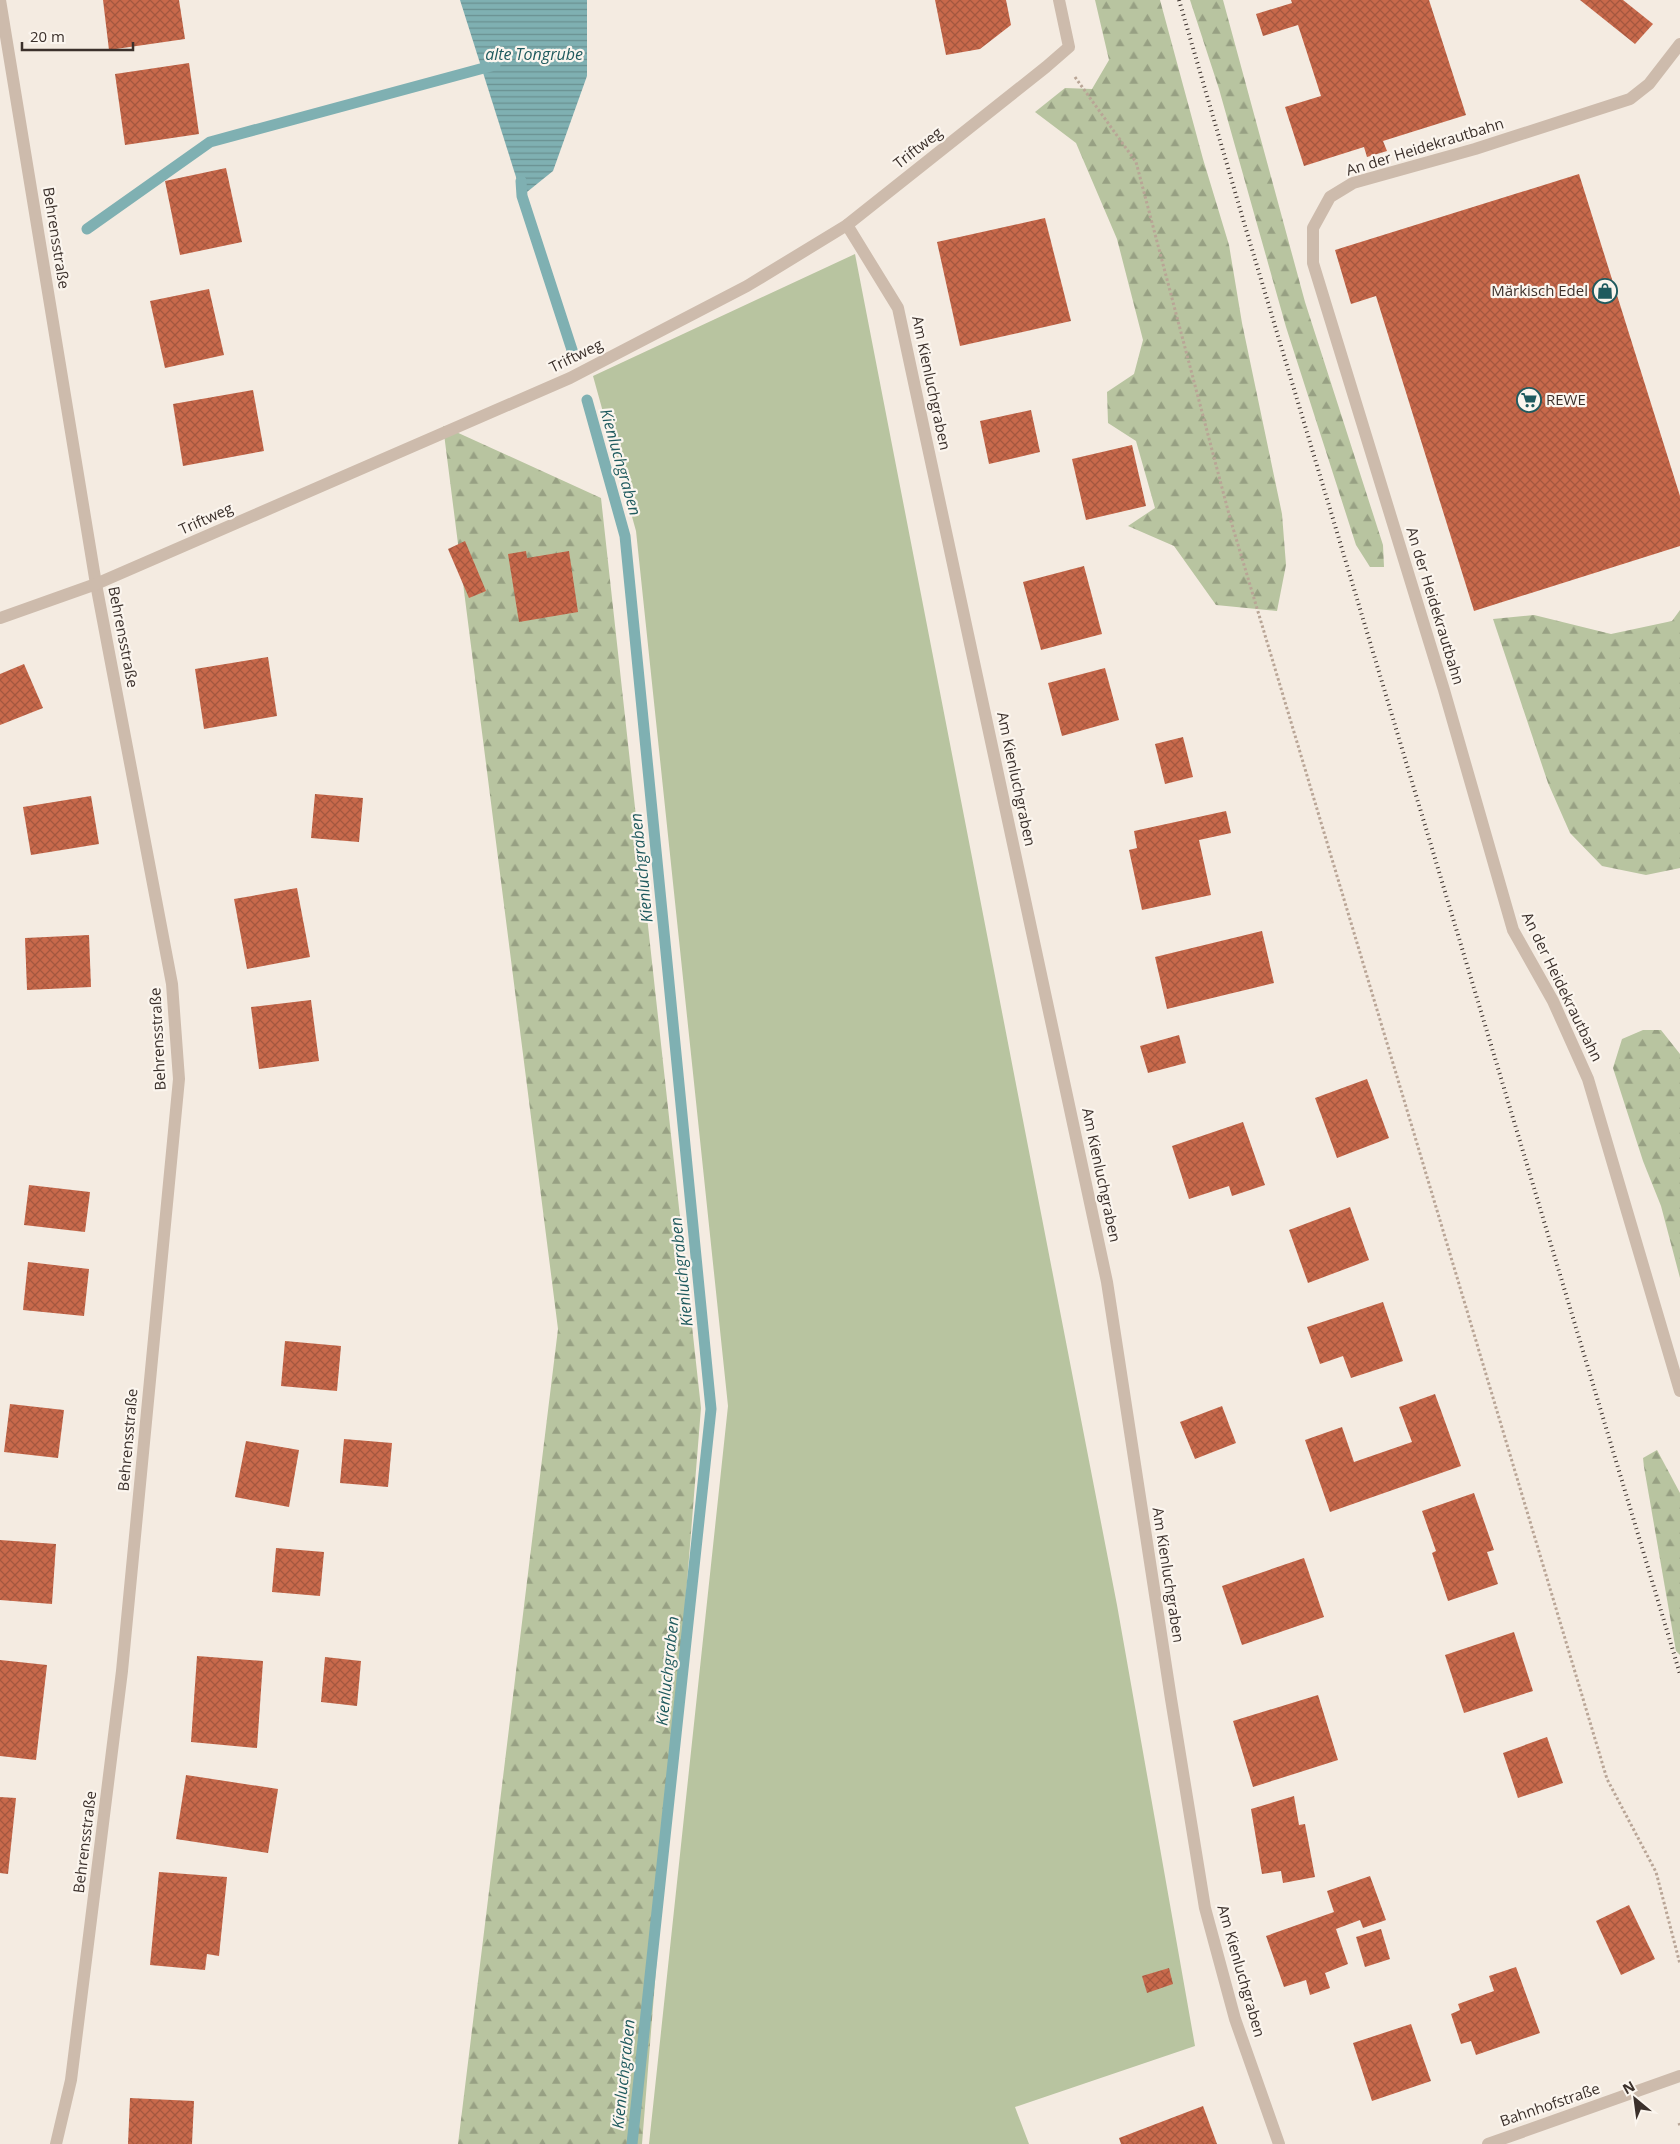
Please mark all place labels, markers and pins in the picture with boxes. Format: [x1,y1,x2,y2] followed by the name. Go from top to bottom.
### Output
[1592,278,1618,304] shop icon: Märkisch Edel
[1491,280,1588,300] place label: Märkisch Edel
[1516,387,1542,413] supermarket icon: REWE
[1546,389,1586,409] place label: REWE

